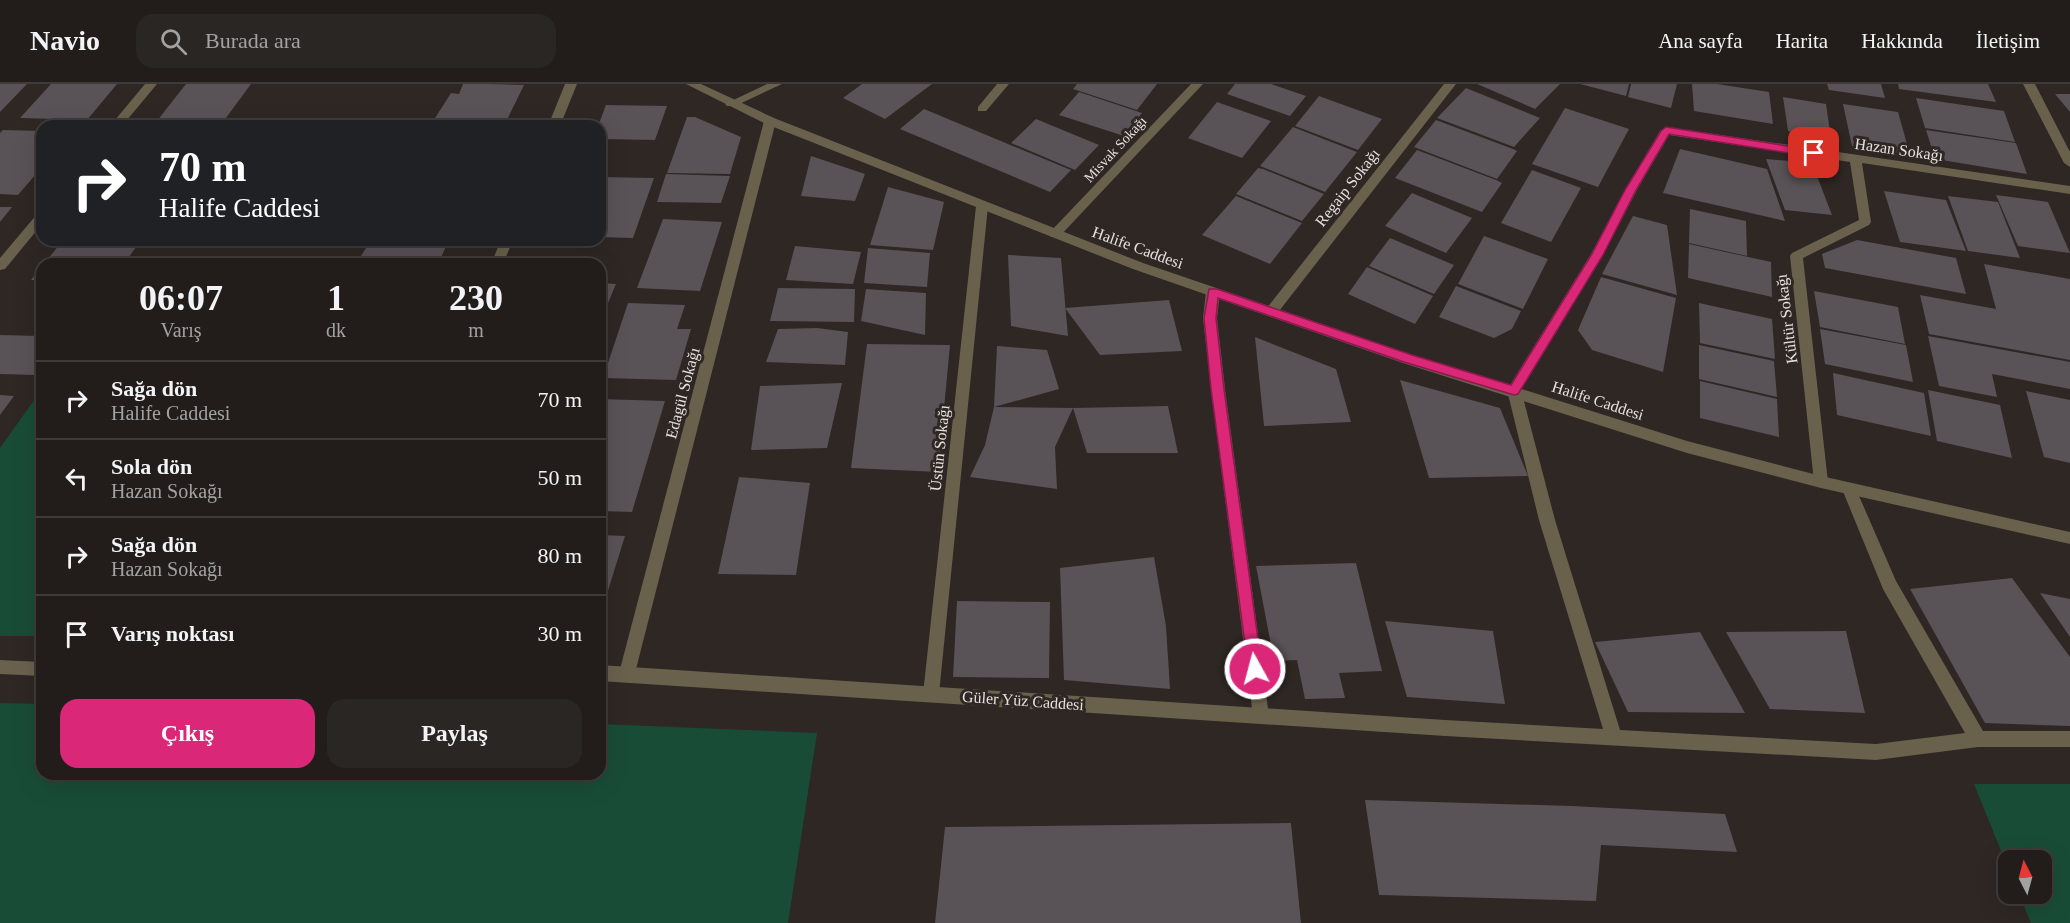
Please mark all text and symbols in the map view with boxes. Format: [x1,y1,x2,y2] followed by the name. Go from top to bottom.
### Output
[136,14,556,68] search box
[30,25,100,56] text: Navio
[157,25,190,58] icon: search
[205,28,301,53] text: Burada ara
[1658,29,1743,53] text: Ana sayfa
[1776,29,1828,53] text: Harita
[1861,29,1943,53] text: Hakkında
[1976,29,2040,53] text: İletişim
[1081,113,1150,185] street label: Misvak Sokağı
[1788,127,1839,178] pin
[1853,135,1945,165] street label: Hazan Sokağı
[1797,136,1830,169] icon: arrive
[60,144,138,222] icon: right
[159,144,247,190] text: 70 m
[1312,145,1384,230] street label: Regaip Sokağı
[159,193,320,223] text: Halife Caddesi
[1090,223,1186,272] street label: Halife Caddesi
[1772,272,1801,365] street label: Kültür Sokağı
[139,278,223,318] text: 06:07
[327,278,345,318] text: 1
[449,278,503,318] text: 230
[160,319,202,341] text: Varış
[326,319,346,341] text: dk
[468,319,484,341] text: m
[662,345,704,441] street label: Edagül Sokağı
[111,376,197,401] text: Sağa dön
[1550,378,1646,423] street label: Halife Caddesi
[60,384,93,417] icon: right
[537,387,582,412] text: 70 m
[111,402,230,424] text: Halife Caddesi
[927,404,954,492] street label: Üstün Sokağı
[111,454,192,479] text: Sola dön
[60,462,93,495] icon: left
[537,465,582,490] text: 50 m
[111,480,223,502] text: Hazan Sokağı
[111,532,197,557] text: Sağa dön
[60,540,93,573] icon: right
[537,543,582,568] text: 80 m
[111,558,223,580] text: Hazan Sokağı
[60,618,93,651] icon: arrive
[111,621,234,646] text: Varış noktası
[537,621,582,646] text: 30 m
[1223,637,1287,701] position arrow
[961,688,1085,713] street label: Güler Yüz Caddesi
[60,699,315,768] button: Çıkış
[327,699,582,768] button: Paylaş
[1998,850,2052,904] north arrow
[1998,850,2052,904] map controls

